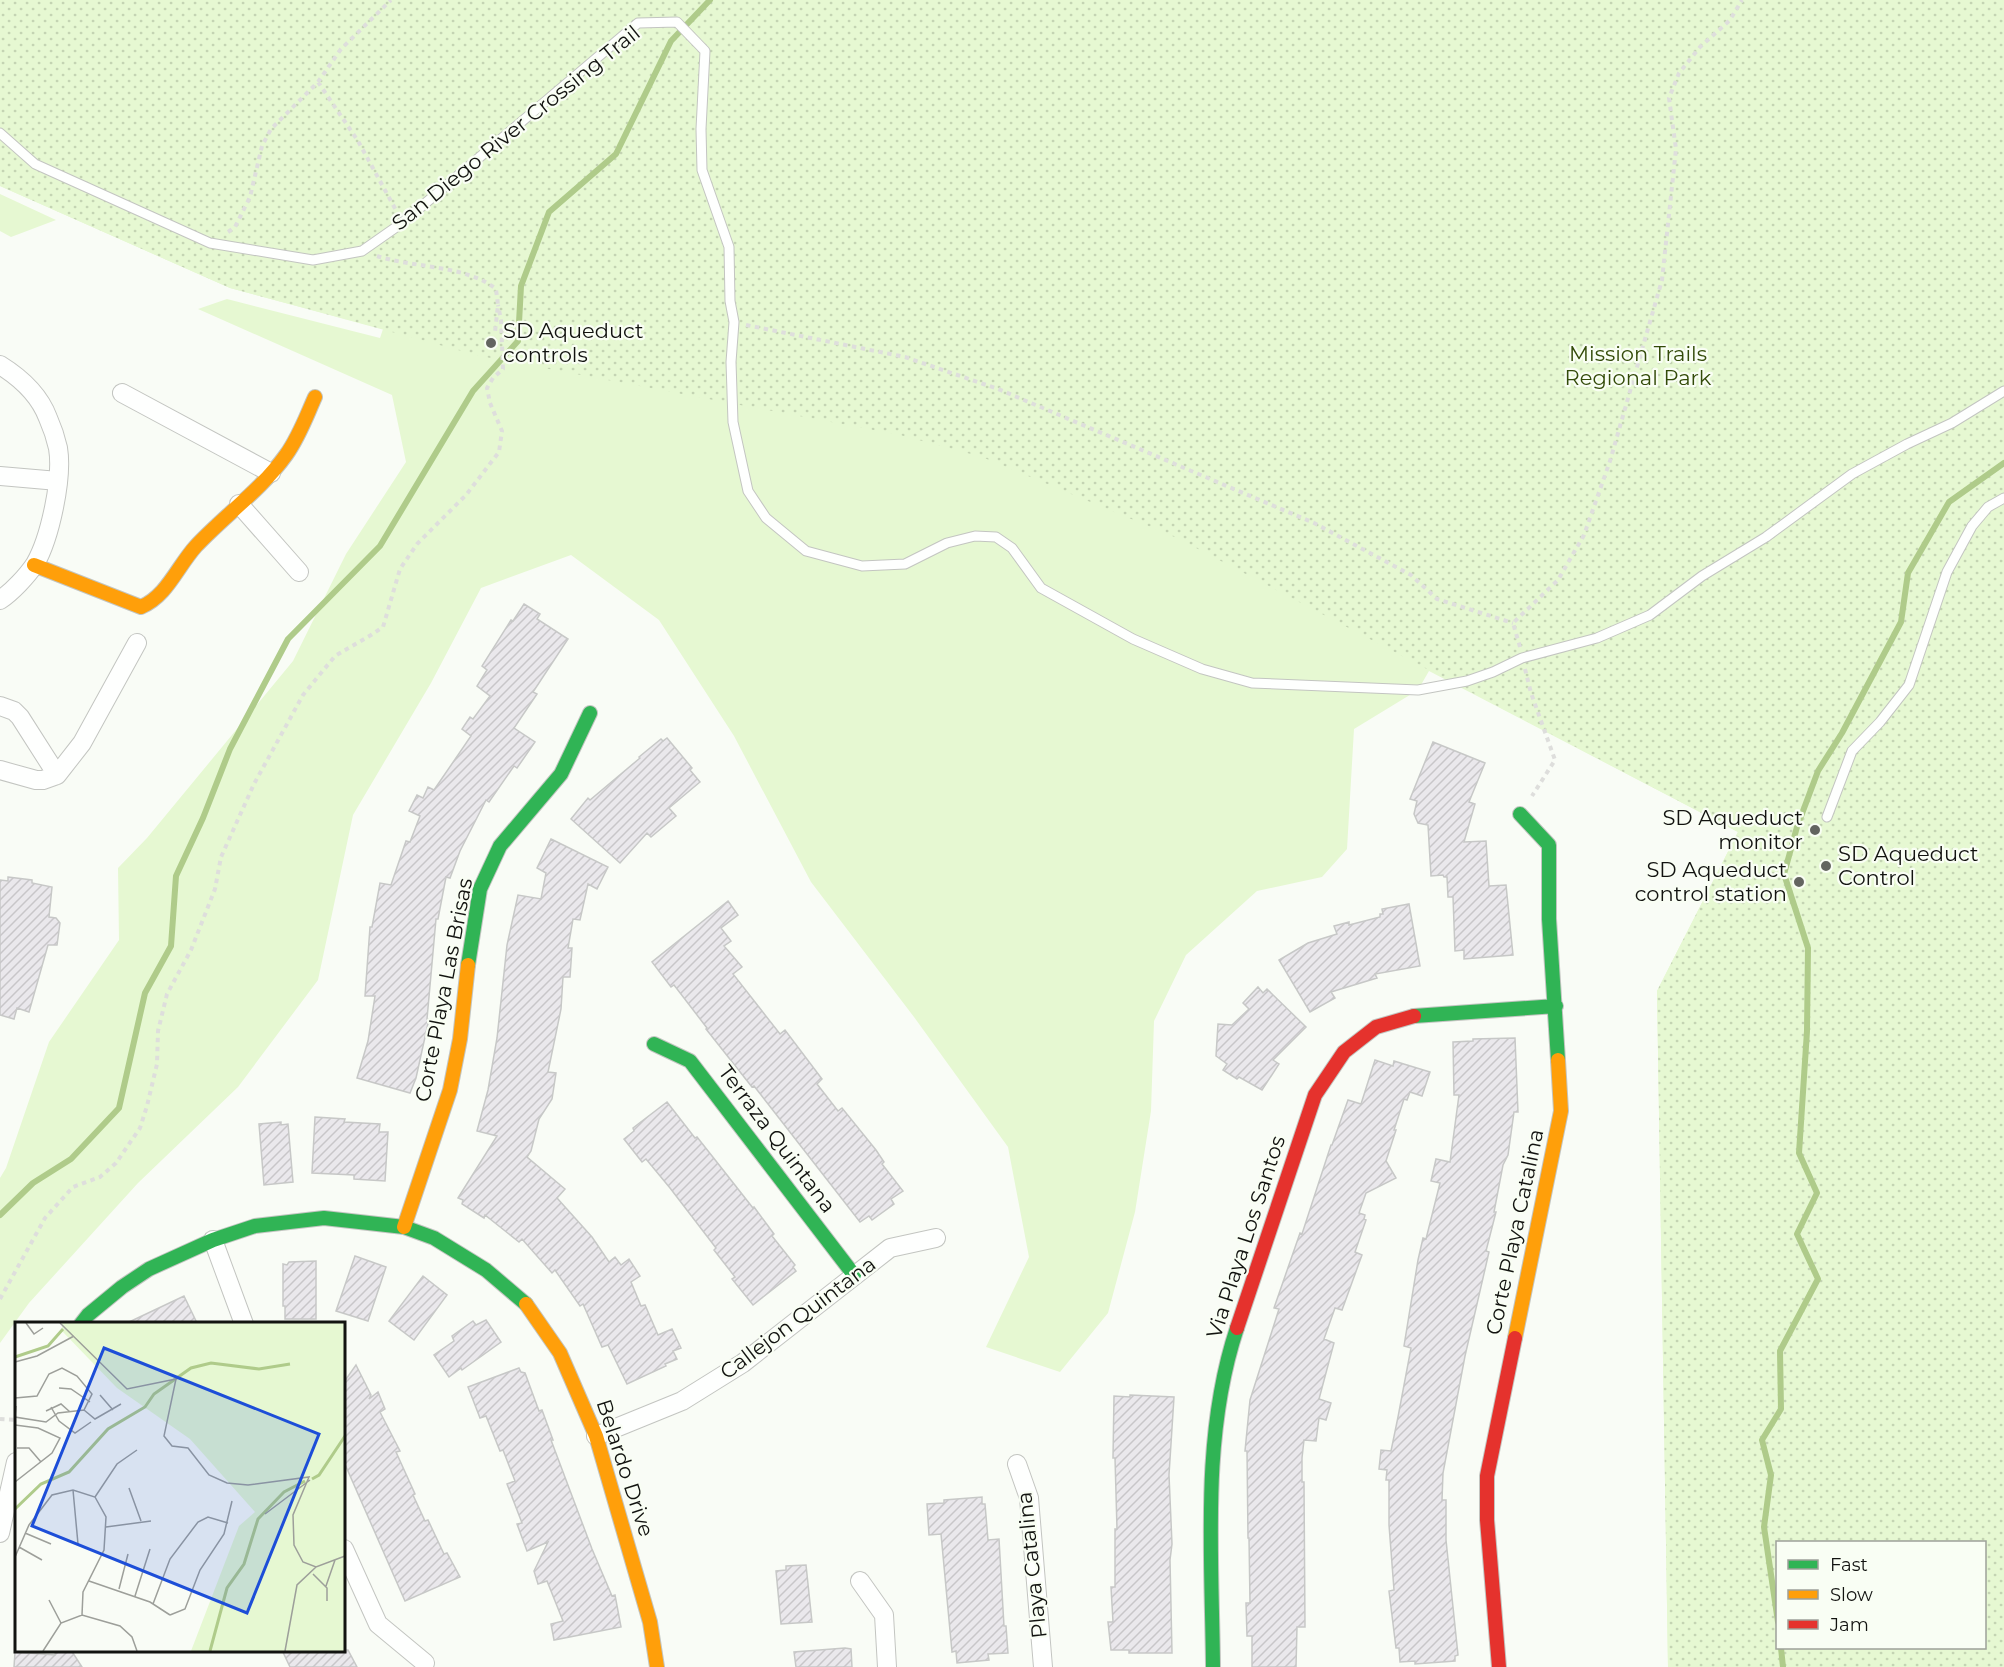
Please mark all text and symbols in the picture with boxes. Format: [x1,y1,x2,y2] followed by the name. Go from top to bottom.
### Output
[387,20,645,235] street label: San Diego River Crossing Trail
[503,318,644,367] place label: SD Aqueduct controls
[484,336,498,350] marker: SD Aqueduct controls
[1565,341,1712,390] park label: Mission Trails Regional Park
[1662,805,1803,854] place label: SD Aqueduct monitor
[1808,823,1822,837] marker: SD Aqueduct monitor
[1838,841,1979,890] place label: SD Aqueduct Control
[1635,857,1787,906] place label: SD Aqueduct control station
[1819,859,1833,873] marker: SD Aqueduct Control
[1792,875,1806,889] marker: SD Aqueduct control station
[410,876,477,1104] street label: Corte Playa Las Brisas
[714,1060,841,1218] street label: Terraza Quintana
[1480,1127,1549,1337] street label: Corte Playa Catalina
[1201,1132,1290,1341] street label: Via Playa Los Santos
[715,1251,880,1384] street label: Callejon Quintana
[15,1322,345,1652] inset map
[592,1396,659,1540] street label: Belardo Drive
[1011,1491,1052,1639] street label: Playa Catalina
[1776,1541,1986,1649] legend
[1830,1554,1868,1576] text: Fast
[1830,1584,1873,1606] text: Slow
[1829,1614,1869,1636] text: Jam

